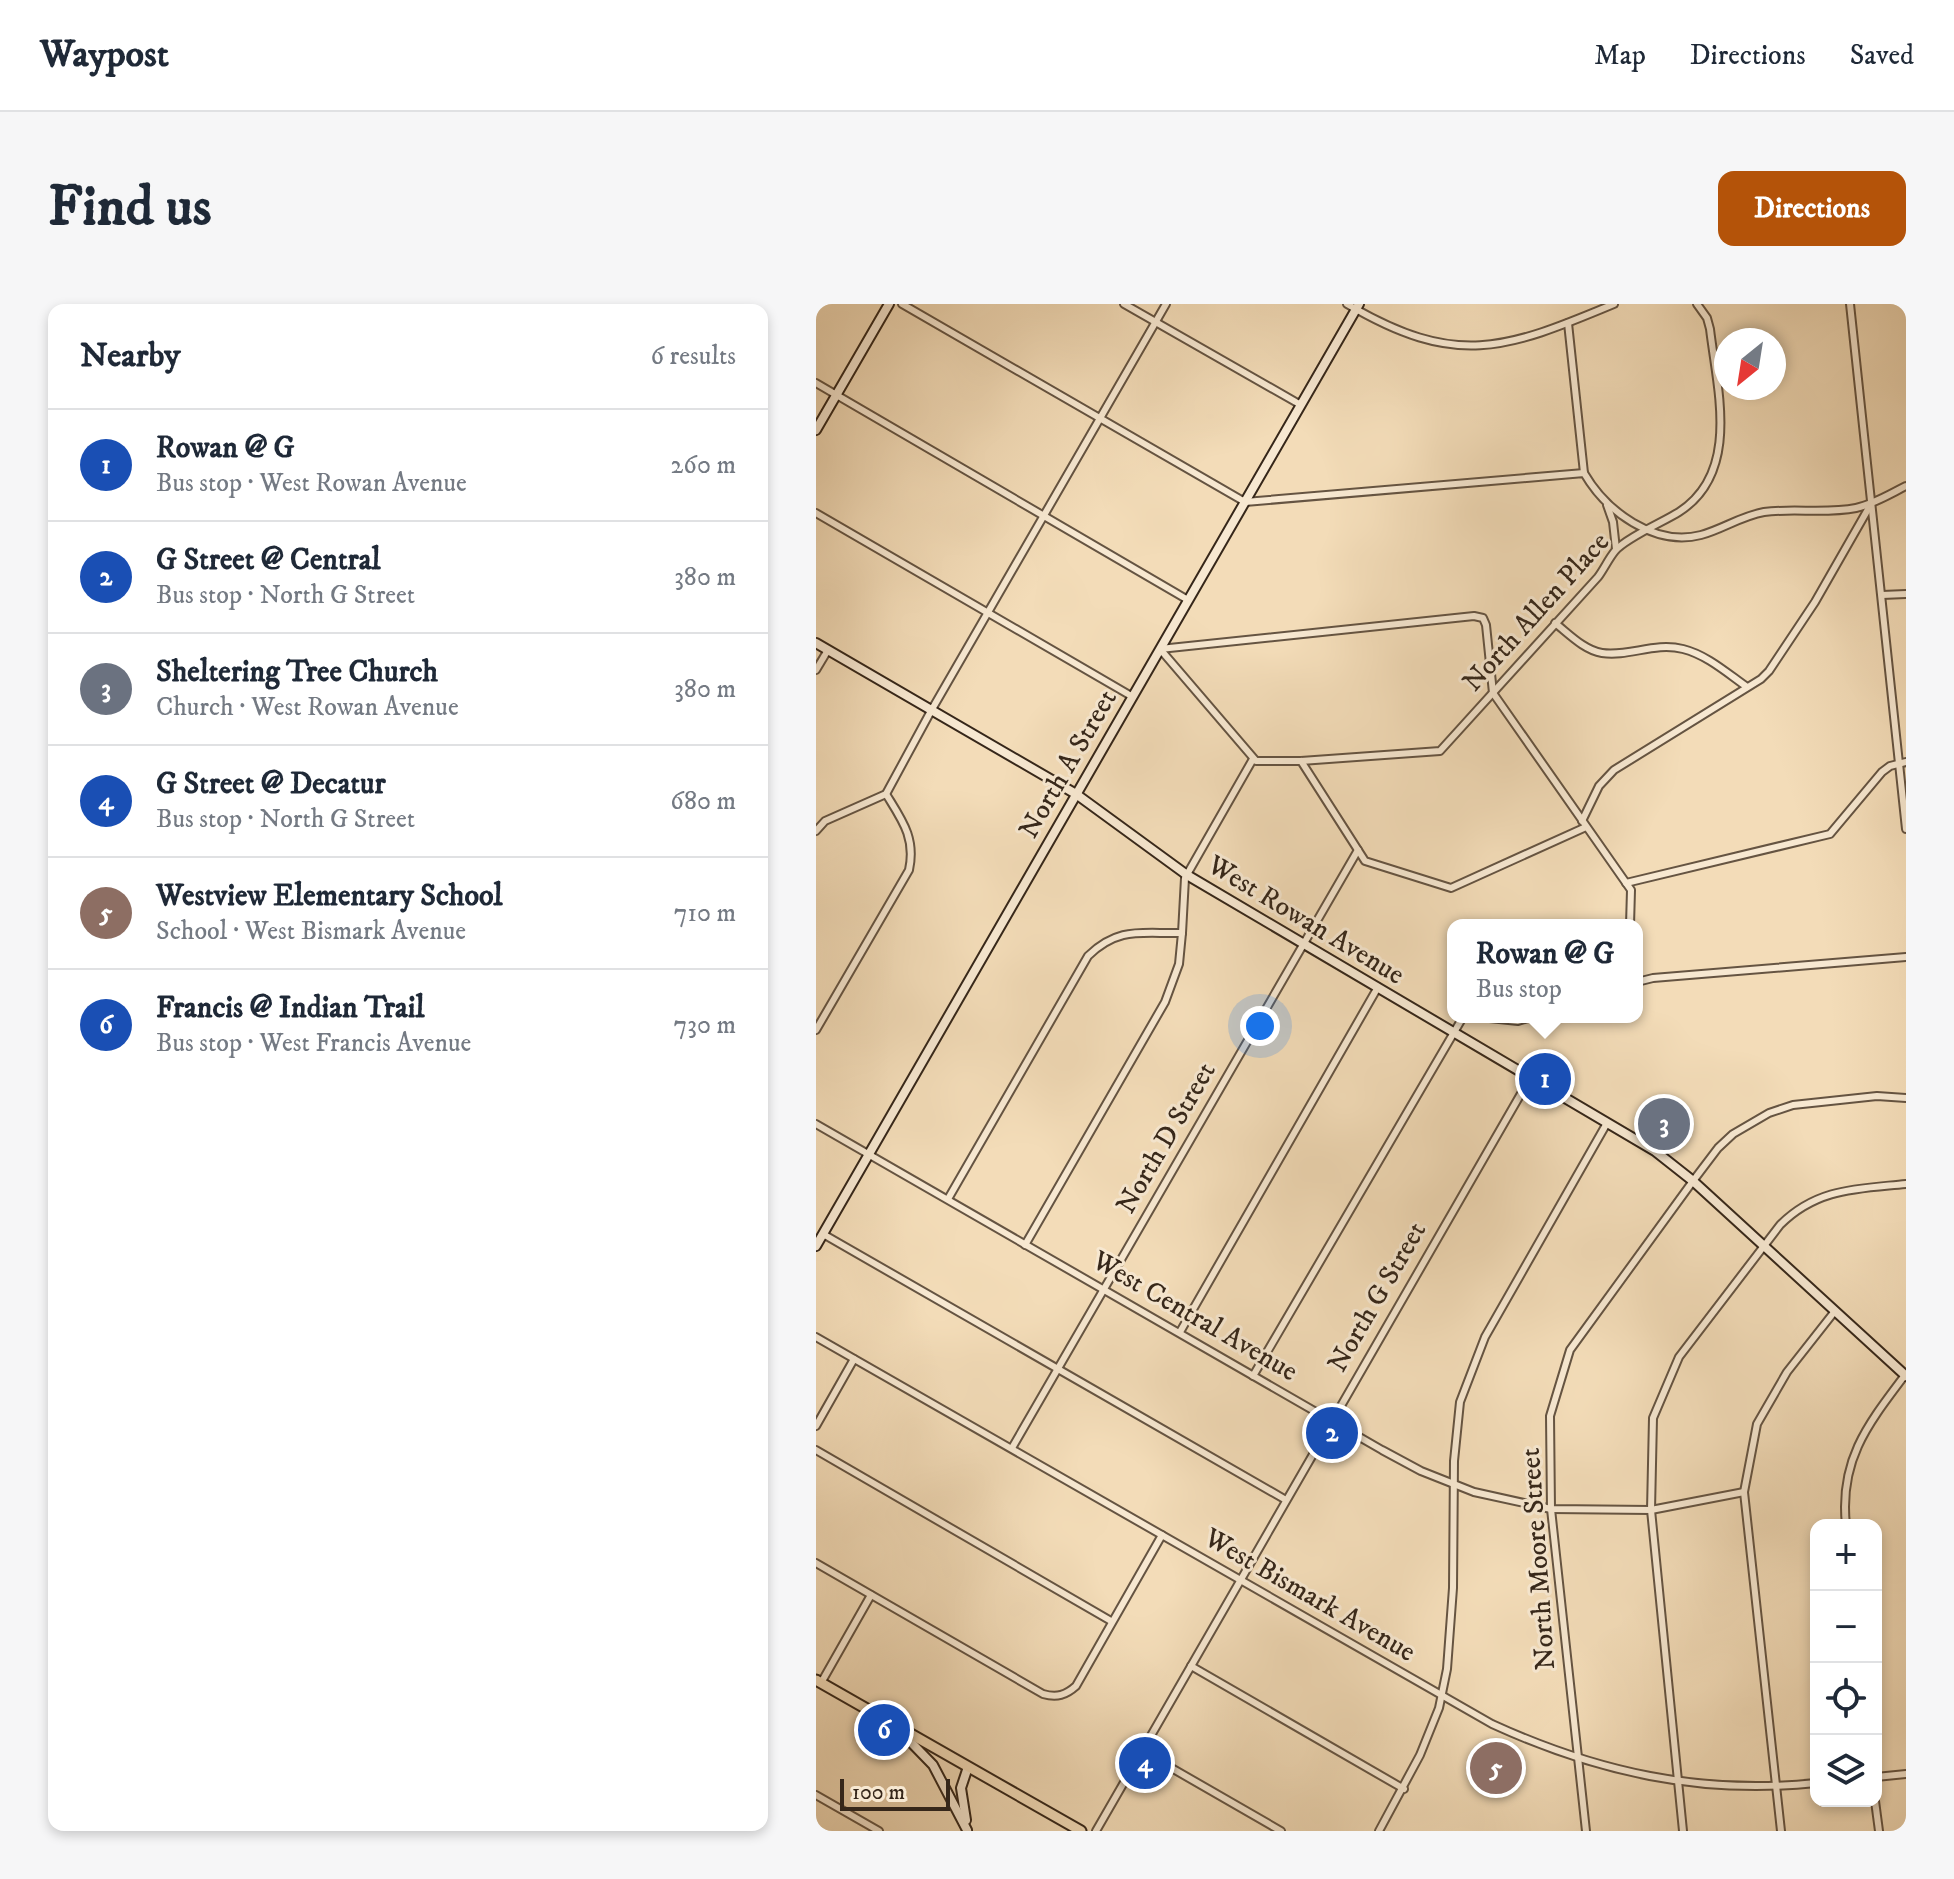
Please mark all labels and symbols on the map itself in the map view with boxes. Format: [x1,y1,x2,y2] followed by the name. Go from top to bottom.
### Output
[1714,328,1786,400] north arrow
[1455,525,1617,699] street label: North Allen Place
[1011,683,1125,845] street label: North A Street
[1200,847,1411,993] street label: West Rowan Avenue
[1240,1006,1280,1046] your location
[1519,1049,1571,1109] pin: 1
[1109,1056,1223,1220] street label: North D Street
[1638,1094,1690,1154] pin: 3
[1320,1216,1434,1378] street label: North G Street
[1085,1243,1304,1389] street label: West Central Avenue
[1306,1403,1358,1463] pin: 2
[1513,1447,1563,1671] street label: North Moore Street
[1197,1520,1422,1670] street label: West Bismark Avenue
[858,1700,910,1760] pin: 6
[1119,1733,1171,1793] pin: 4
[1470,1738,1522,1798] pin: 5
[840,1775,950,1811] scale bar

